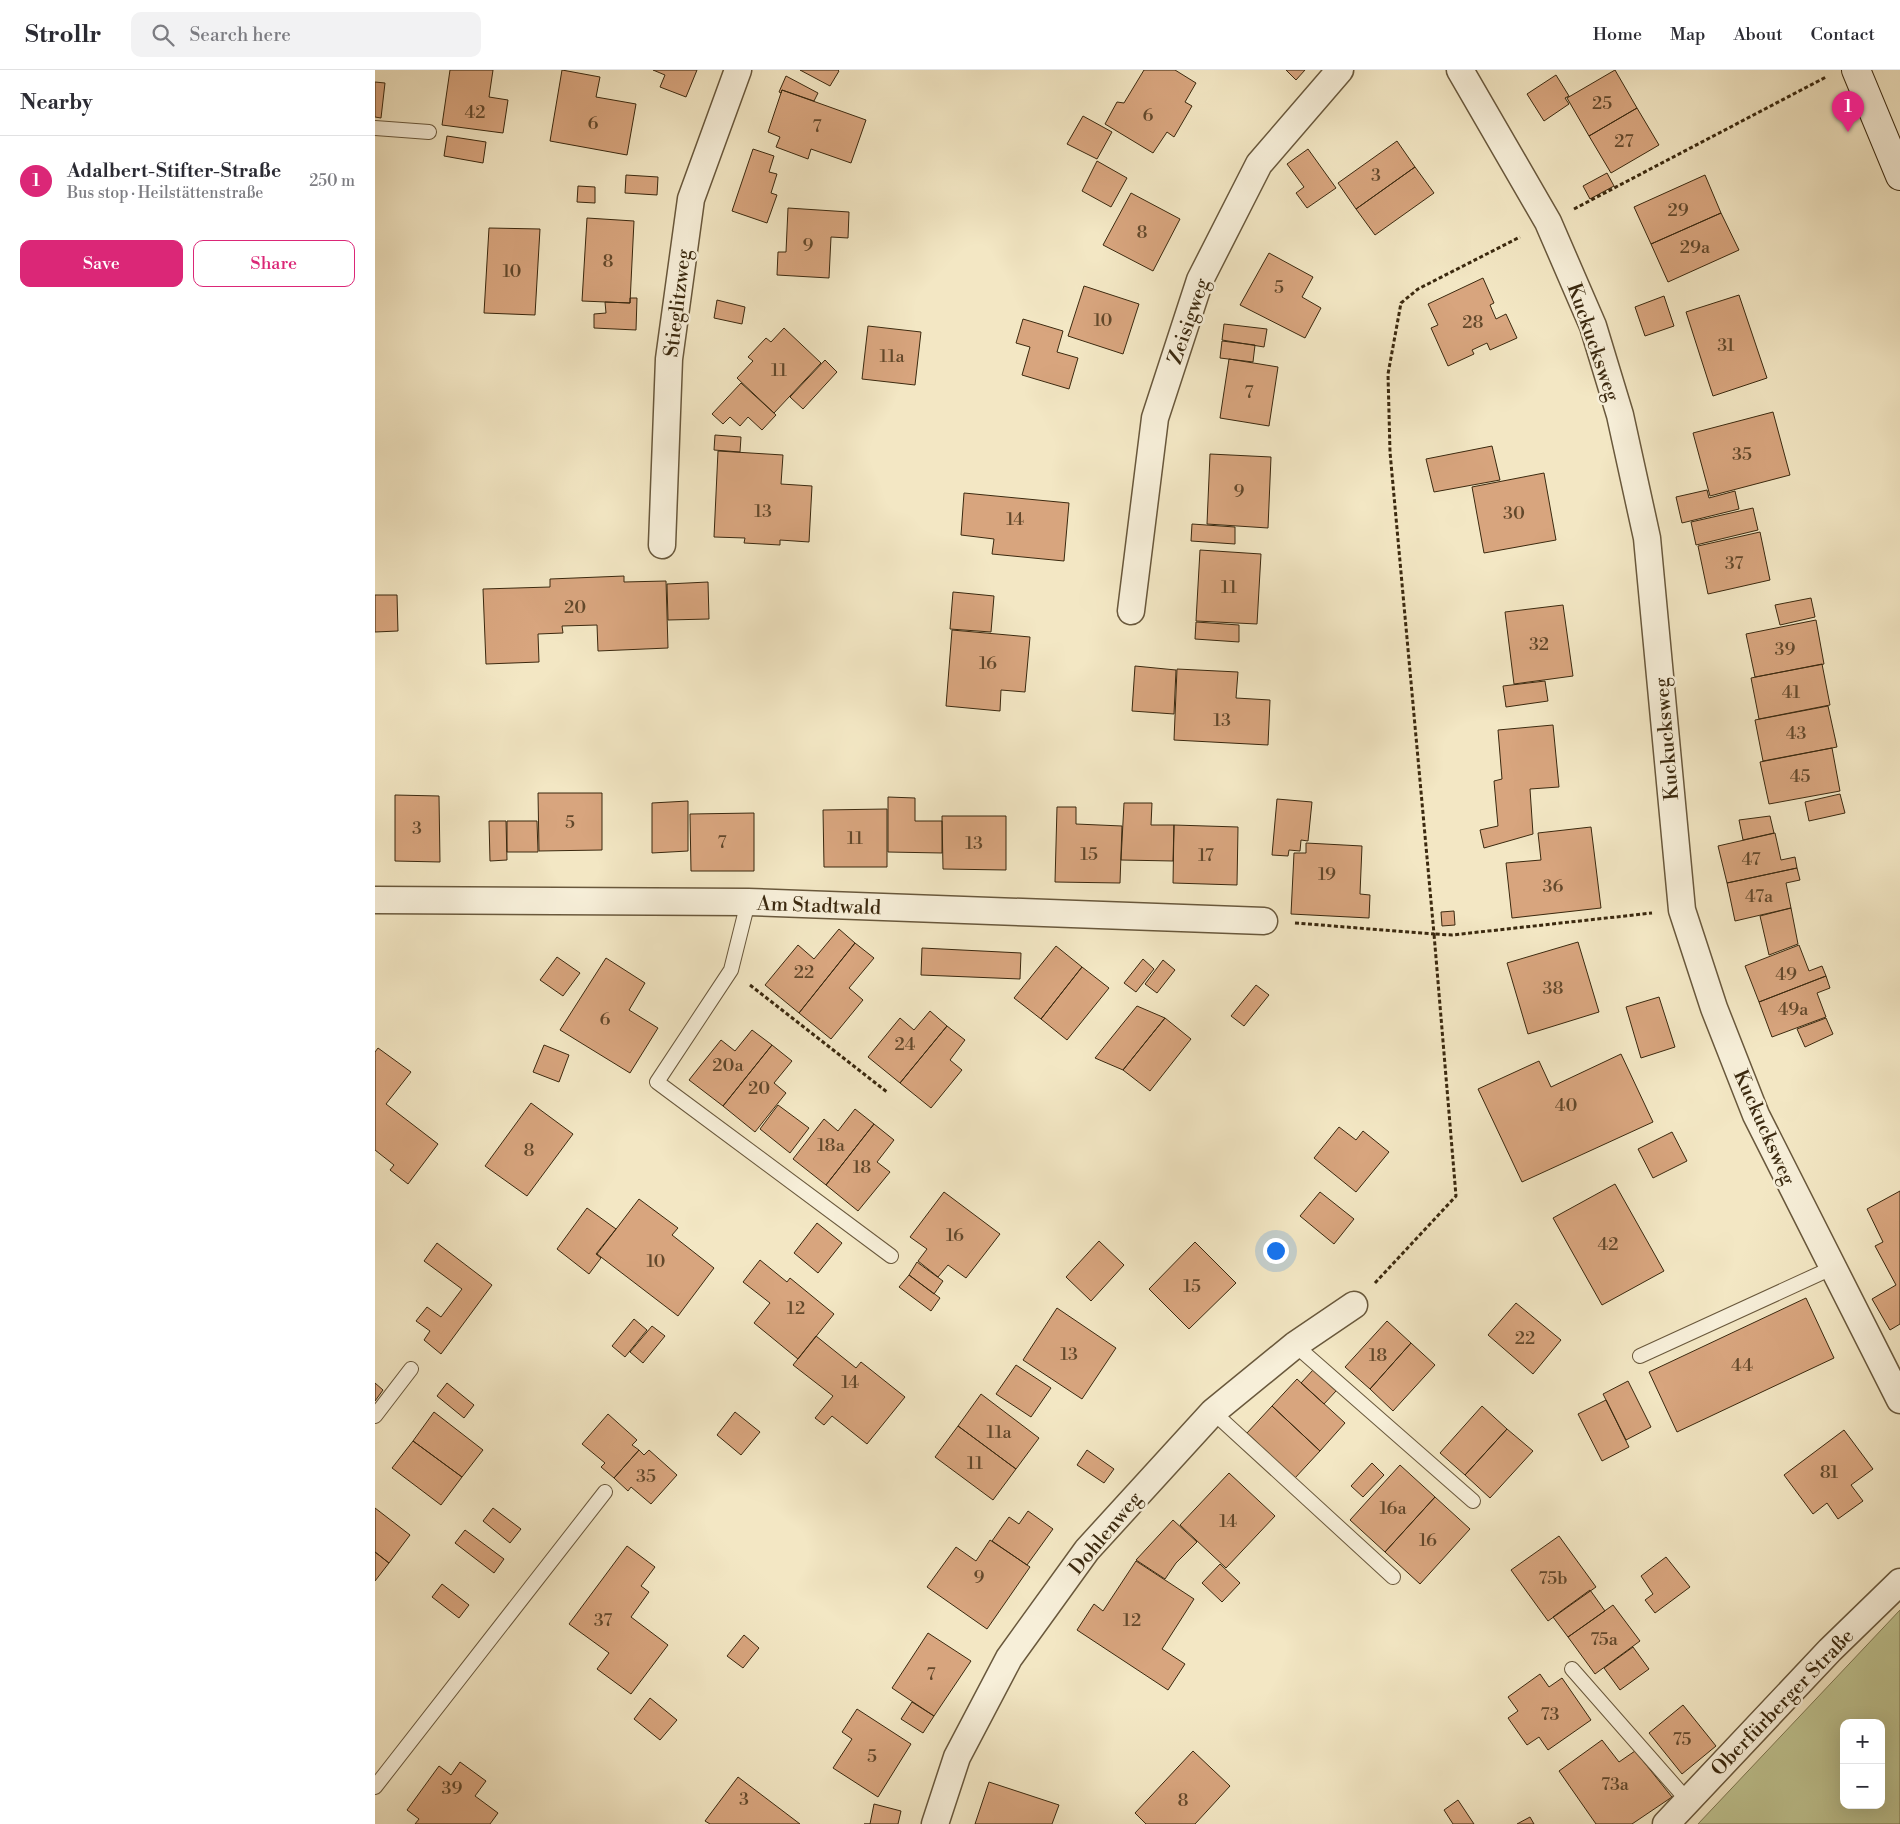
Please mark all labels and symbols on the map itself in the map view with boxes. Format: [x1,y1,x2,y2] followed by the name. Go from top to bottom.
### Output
[1832,91,1864,132] pin: 1
[1592,92,1612,115] house number: 25
[465,101,485,124] house number: 42
[1143,104,1154,127] house number: 6
[588,112,599,135] house number: 6
[812,115,822,138] house number: 7
[1614,130,1634,153] house number: 27
[1371,164,1381,187] house number: 3
[1667,199,1689,222] house number: 29
[1136,221,1148,244] house number: 8
[803,234,814,257] house number: 9
[1680,236,1711,259] house number: 29a
[659,247,698,359] street label: Stieglitzweg
[602,250,614,273] house number: 8
[502,260,522,283] house number: 10
[1163,274,1216,368] street label: Zeisigweg
[1274,276,1284,299] house number: 5
[1561,280,1625,406] street label: Kuckucksweg
[1093,309,1113,332] house number: 10
[1462,311,1484,334] house number: 28
[1717,334,1735,357] house number: 31
[879,345,905,368] house number: 11a
[771,359,787,382] house number: 11
[1244,381,1254,404] house number: 7
[1732,443,1752,466] house number: 35
[1234,480,1245,503] house number: 9
[754,500,772,523] house number: 13
[1503,502,1525,525] house number: 30
[1006,508,1024,531] house number: 14
[1725,552,1743,575] house number: 37
[1221,576,1237,599] house number: 11
[564,596,586,619] house number: 20
[1529,633,1549,656] house number: 32
[1775,638,1796,661] house number: 39
[979,652,997,675] house number: 16
[1650,676,1685,801] street label: Kuckucksweg
[1782,681,1800,704] house number: 41
[1213,709,1231,732] house number: 13
[1786,722,1806,745] house number: 43
[1790,765,1810,788] house number: 45
[565,811,575,834] house number: 5
[412,817,422,840] house number: 3
[847,827,863,850] house number: 11
[717,831,727,854] house number: 7
[965,832,983,855] house number: 13
[1080,843,1098,866] house number: 15
[1198,844,1214,867] house number: 17
[1741,848,1761,871] house number: 47
[1318,863,1336,886] house number: 19
[1543,875,1564,898] house number: 36
[1745,885,1774,908] house number: 47a
[756,892,882,921] street label: Am Stadtwald
[794,961,814,984] house number: 22
[1775,963,1797,986] house number: 49
[1543,977,1563,1000] house number: 38
[1778,998,1809,1021] house number: 49a
[600,1008,611,1031] house number: 6
[894,1033,916,1056] house number: 24
[712,1054,745,1077] house number: 20a
[1727,1066,1800,1190] street label: Kuckucksweg
[748,1077,770,1100] house number: 20
[1555,1094,1577,1117] house number: 40
[817,1134,846,1157] house number: 18a
[523,1139,535,1162] house number: 8
[853,1156,871,1179] house number: 18
[946,1224,964,1247] house number: 16
[1598,1233,1618,1256] house number: 42
[1263,1238,1289,1264] your location
[646,1250,666,1273] house number: 10
[1183,1275,1201,1298] house number: 15
[787,1297,805,1320] house number: 12
[1515,1327,1535,1350] house number: 22
[1060,1343,1078,1366] house number: 13
[1369,1344,1387,1367] house number: 18
[1731,1354,1753,1377] house number: 44
[841,1371,859,1394] house number: 14
[986,1421,1012,1444] house number: 11a
[967,1452,983,1475] house number: 11
[1820,1461,1838,1484] house number: 81
[636,1465,656,1488] house number: 35
[1064,1487,1149,1581] street label: Dohlenweg
[1379,1497,1407,1520] house number: 16a
[1219,1510,1237,1533] house number: 14
[1419,1529,1437,1552] house number: 16
[974,1566,985,1589] house number: 9
[1539,1567,1567,1590] house number: 75b
[594,1609,612,1632] house number: 37
[1123,1609,1141,1632] house number: 12
[1706,1624,1860,1782] street label: Oberfürberger Straße
[1590,1628,1619,1651] house number: 75a
[926,1663,936,1686] house number: 7
[1541,1703,1559,1726] house number: 73
[1673,1728,1691,1751] house number: 75
[867,1745,877,1768] house number: 5
[1601,1773,1630,1796] house number: 73a
[442,1777,463,1800] house number: 39
[739,1788,749,1811] house number: 3
[1177,1789,1189,1812] house number: 8

